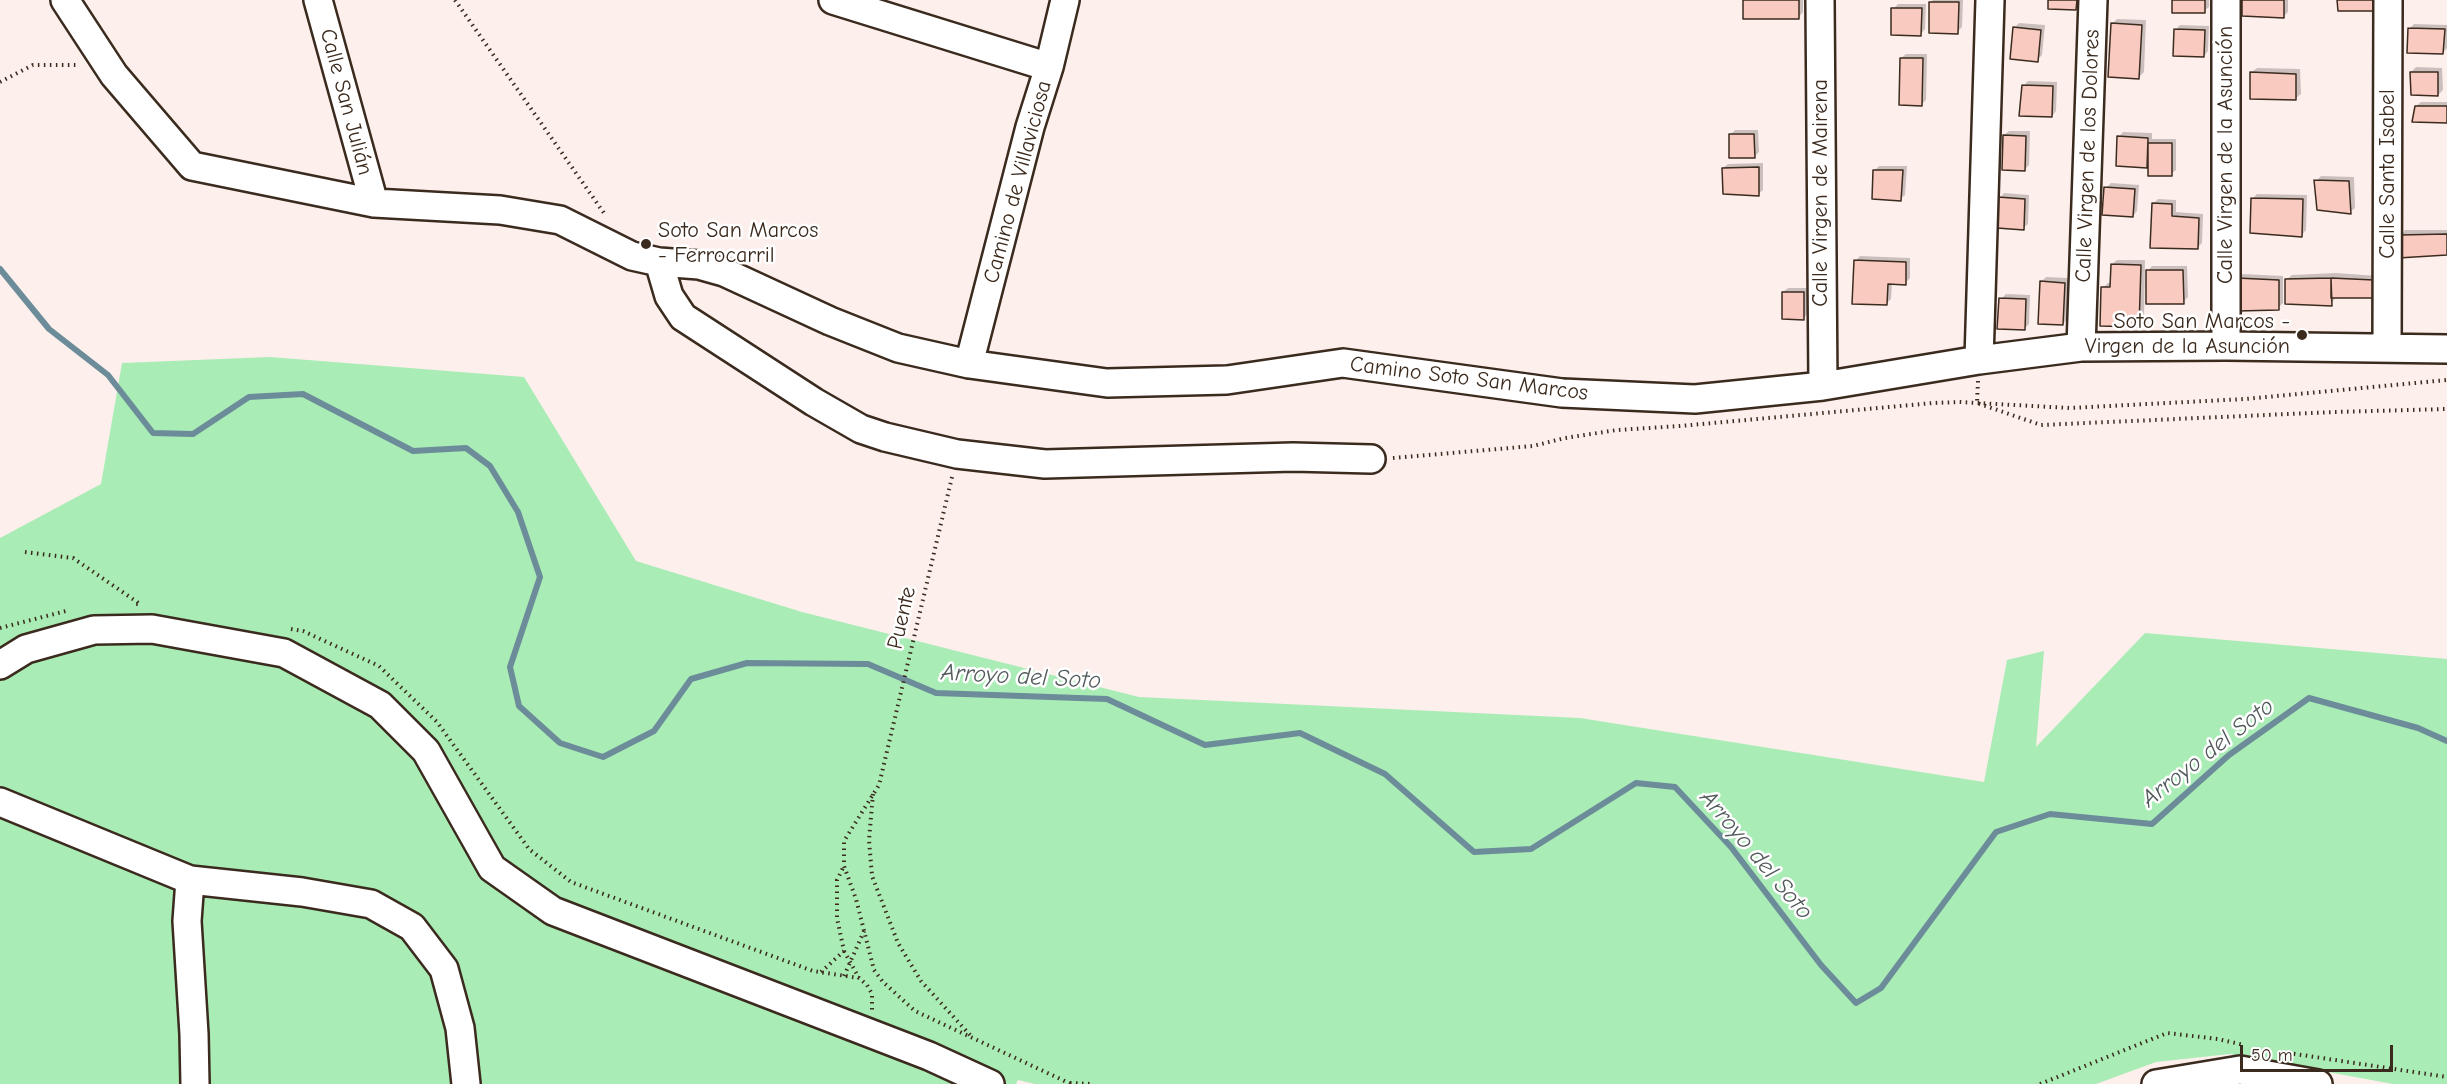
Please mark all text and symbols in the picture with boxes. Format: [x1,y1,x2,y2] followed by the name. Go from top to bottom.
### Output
[314,26,378,178] street label: Calle San Julián
[2213,26,2239,284] street label: Calle Virgen de la Asunción
[2070,29,2106,283] street label: Calle Virgen de los Dolores
[978,78,1058,286] street label: Camino de Villaviciosa
[1808,79,1834,307] street label: Calle Virgen de Mairena
[2375,89,2401,259] street label: Calle Santa Isabel
[658,218,818,270] place label: Soto San Marcos - Ferrocarril
[639,237,653,251] marker: Soto San Marcos - Ferrocarril
[2085,309,2290,360] place label: Soto San Marcos - Virgen de la Asunción
[2295,328,2309,342] marker: Soto San Marcos - Virgen de la Asunción
[1349,351,1589,407] street label: Camino Soto San Marcos
[882,584,922,652] street label: Puente
[940,658,1102,696] water label: Arroyo del Soto
[2136,692,2280,814] water label: Arroyo del Soto
[1693,784,1819,926] water label: Arroyo del Soto
[2243,1033,2396,1071] scale bar
[2251,1045,2293,1066] text: 50 m

